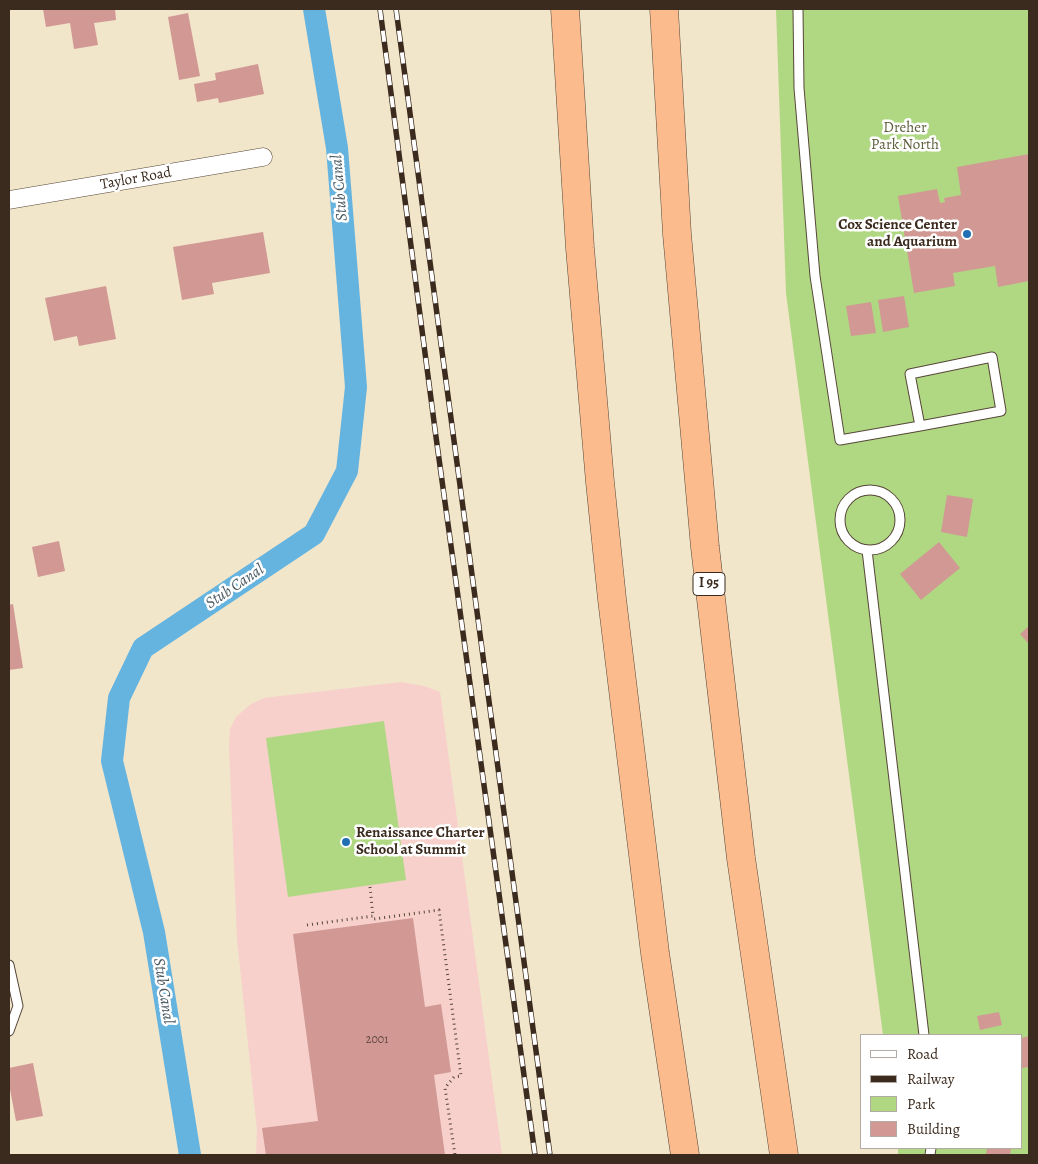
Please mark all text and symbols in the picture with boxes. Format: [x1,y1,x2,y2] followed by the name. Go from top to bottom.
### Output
[871,119,939,154] park label: Dreher Park North
[328,154,352,222] water label: Stub Canal
[99,164,173,194] street label: Taylor Road
[838,216,957,251] place label: Cox Science Center and Aquarium
[961,228,973,240] marker: Cox Science Center and Aquarium
[202,560,268,614] water label: Stub Canal
[693,572,725,596] road number: I 95
[356,824,485,859] place label: Renaissance Charter School at Summit
[340,836,352,848] marker: Renaissance Charter School at Summit
[148,957,178,1025] water label: Stub Canal
[366,1033,388,1047] house number: 2001
[860,1034,1023,1149] legend
[907,1044,938,1064] text: Road
[907,1069,954,1089] text: Railway
[907,1094,935,1114] text: Park
[907,1119,960,1139] text: Building

